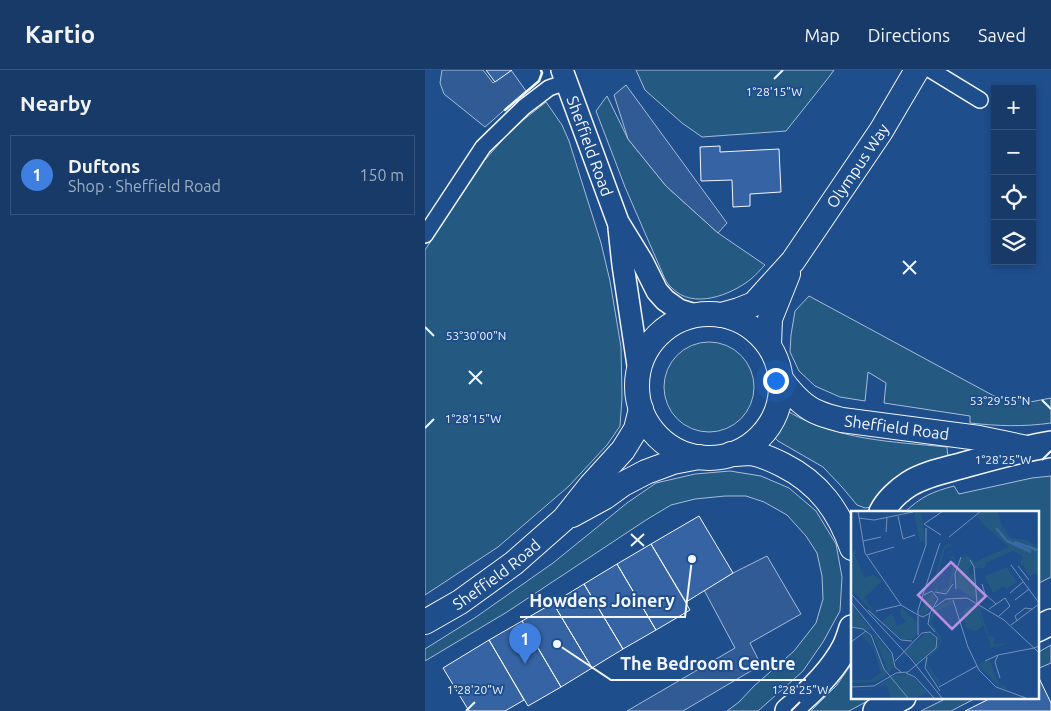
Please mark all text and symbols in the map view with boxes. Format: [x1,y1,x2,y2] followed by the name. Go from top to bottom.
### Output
[25,21,95,48] text: Kartio
[804,25,840,45] text: Map
[868,25,950,45] text: Directions
[978,25,1026,45] text: Saved
[746,85,802,98] text: 1°28'15"W
[991,85,1036,265] map controls
[991,85,1036,130] button: +
[20,91,91,115] text: Nearby
[563,93,617,199] street label: Sheffield Road
[823,120,892,211] street label: Olympus Way
[991,130,1036,175] button: −
[68,155,140,177] text: Duftons
[32,166,42,184] text: 1
[359,166,404,184] text: 150 m
[991,175,1036,220] button: locate
[68,177,221,195] text: Shop · Sheffield Road
[991,220,1036,265] button: layers
[446,329,506,342] text: 53°30'00"N
[763,368,789,394] your location
[970,394,1030,407] text: 53°29'55"N
[843,411,950,443] street label: Sheffield Road
[445,412,501,425] text: 1°28'15"W
[975,453,1031,466] text: 1°28'25"W
[851,511,1039,698] inset map
[449,535,544,613] street label: Sheffield Road
[520,584,685,617] callout: Howdens Joinery
[529,590,675,610] text: Howdens Joinery
[509,623,541,664] pin: 1
[611,647,806,680] callout: The Bedroom Centre
[620,653,796,673] text: The Bedroom Centre
[447,683,503,696] text: 1°28'20"W
[772,683,828,696] text: 1°28'25"W

